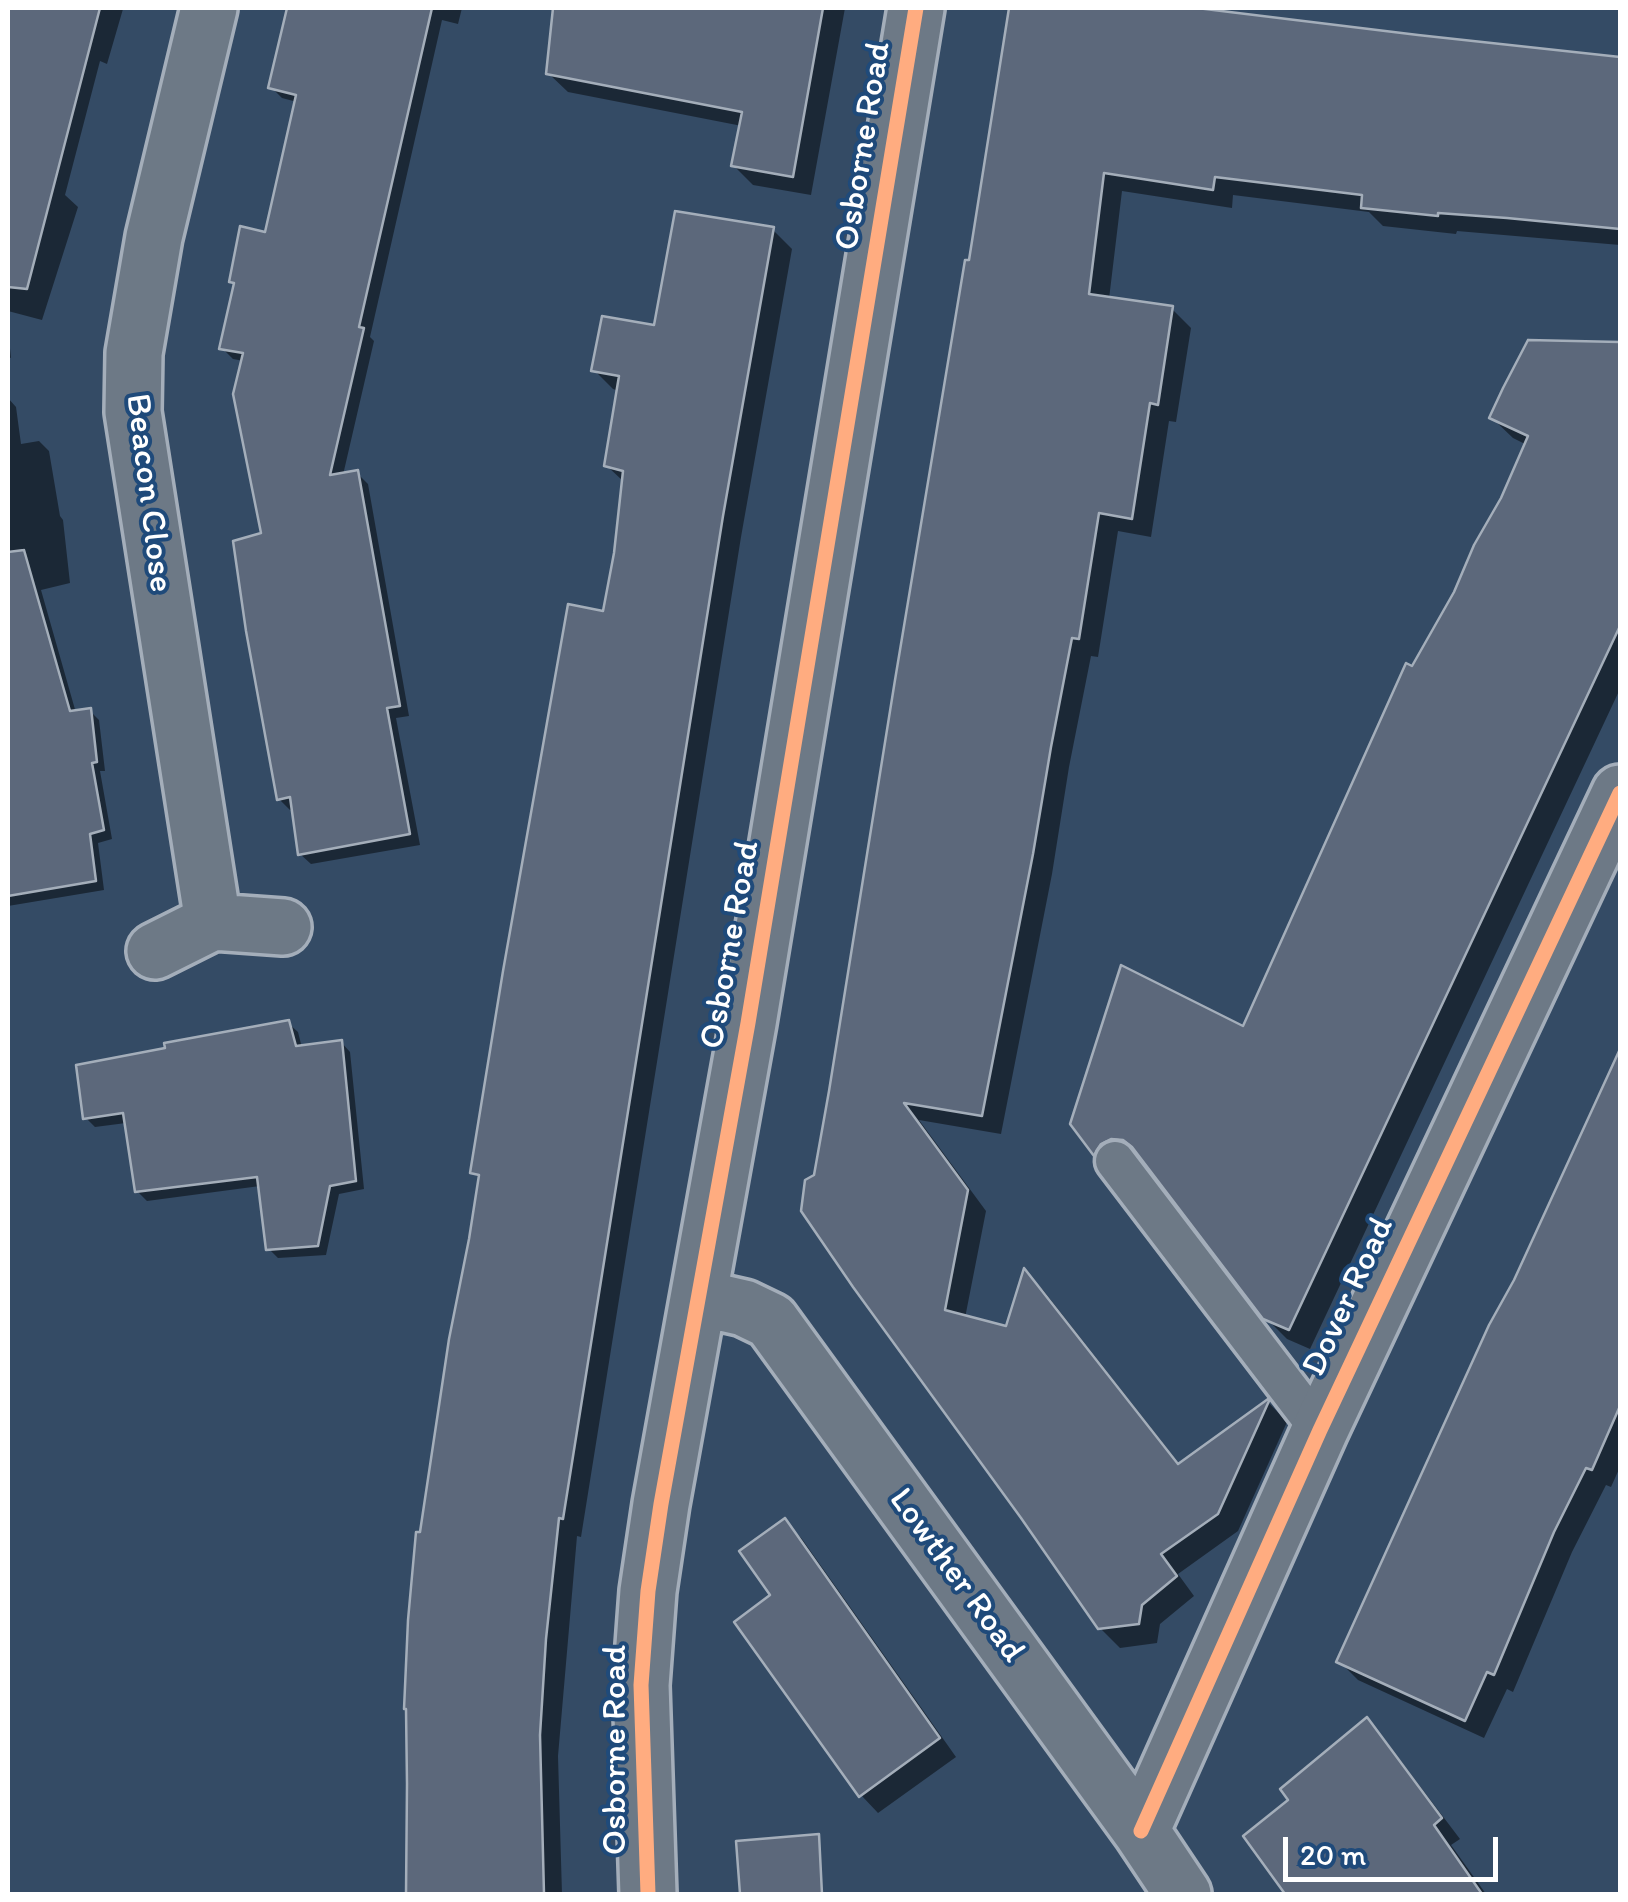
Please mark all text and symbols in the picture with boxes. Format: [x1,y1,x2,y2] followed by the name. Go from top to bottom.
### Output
[827,39,901,253] street label: Osborne Road
[115,391,181,595] street label: Beacon Close
[692,838,770,1052] street label: Osborne Road
[1294,1211,1404,1383] street label: Dover Road
[879,1481,1033,1671] street label: Lowther Road
[595,1645,637,1855] street label: Osborne Road
[1288,1817,1503,1879] scale bar
[1300,1836,1366,1873] text: 20 m

